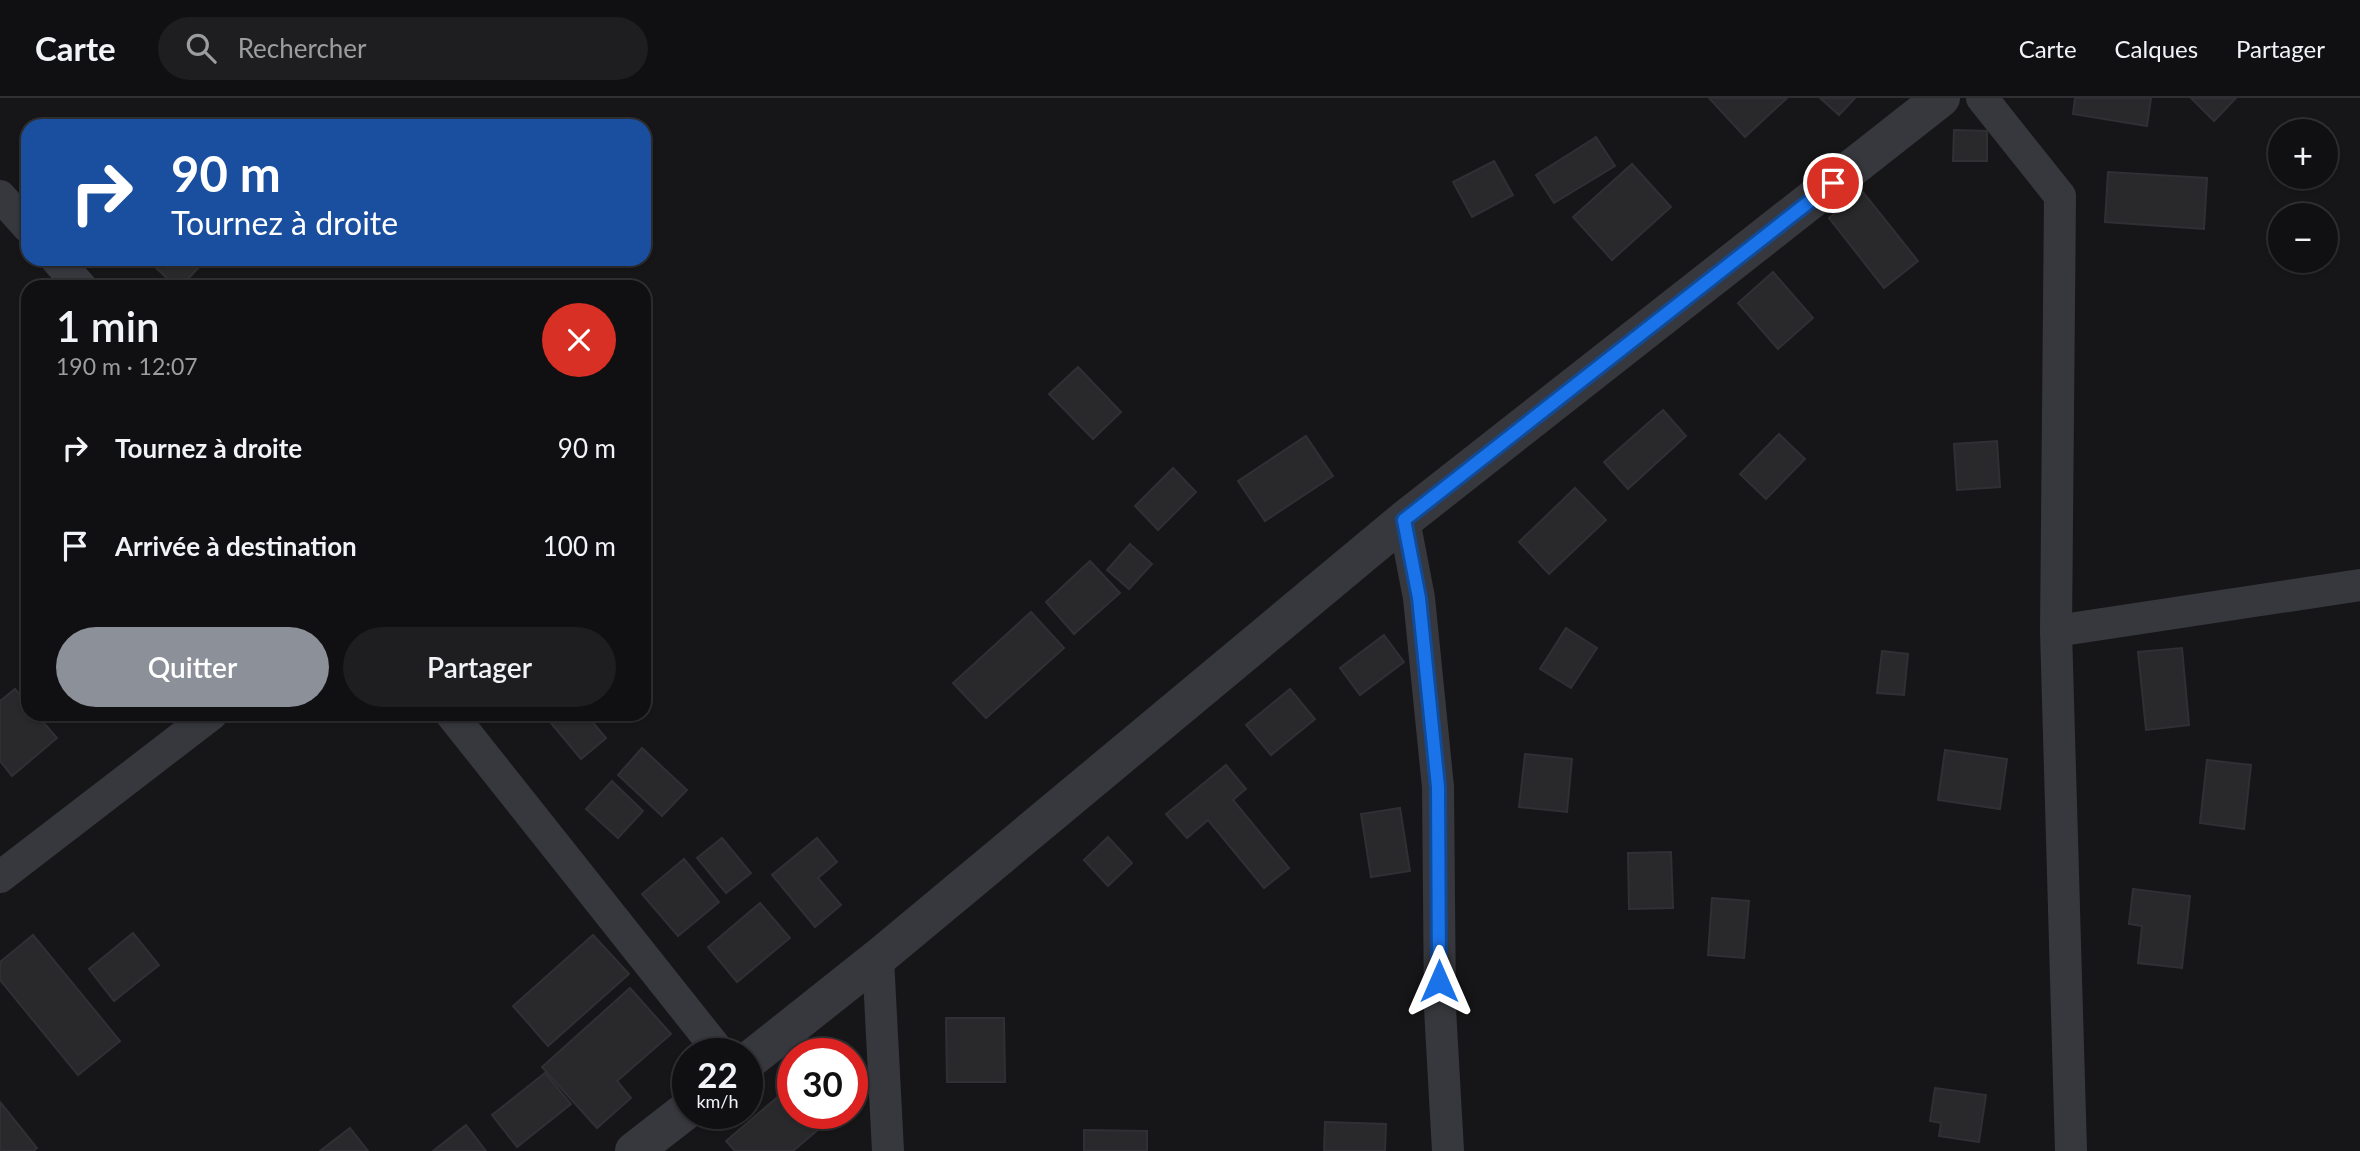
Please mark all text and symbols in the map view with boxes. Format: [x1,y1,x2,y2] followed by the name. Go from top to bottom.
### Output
[158,17,648,80] search box
[35,28,116,68] text: Carte
[182,29,220,67] icon: search
[238,32,367,64] text: Rechercher
[2019,34,2077,63] text: Carte
[2115,34,2198,63] text: Calques
[2236,34,2325,63] text: Partager
[2268,119,2338,273] map controls
[2268,119,2338,189] button: +
[171,144,281,202] text: 90 m
[56,147,147,238] icon: right
[1803,153,1863,213] pin
[1814,164,1852,202] icon: arrive
[171,203,398,242] text: Tournez à droite
[2268,203,2338,273] button: −
[56,301,160,351] text: 1 min
[542,303,616,377] button: close
[56,352,198,380] text: 190 m · 12:07
[56,429,94,467] icon: right
[115,432,302,464] text: Tournez à droite
[558,432,616,464] text: 90 m
[56,527,94,565] icon: arrive
[115,530,357,562] text: Arrivée à destination
[543,530,616,562] text: 100 m
[56,627,329,707] button: Quitter
[343,627,616,707] button: Partager
[1402,944,1476,1018] position arrow
[777,1038,868,1129] speed limit sign: 30
[697,1053,738,1095] text: 22
[696,1090,739,1112] text: km/h

